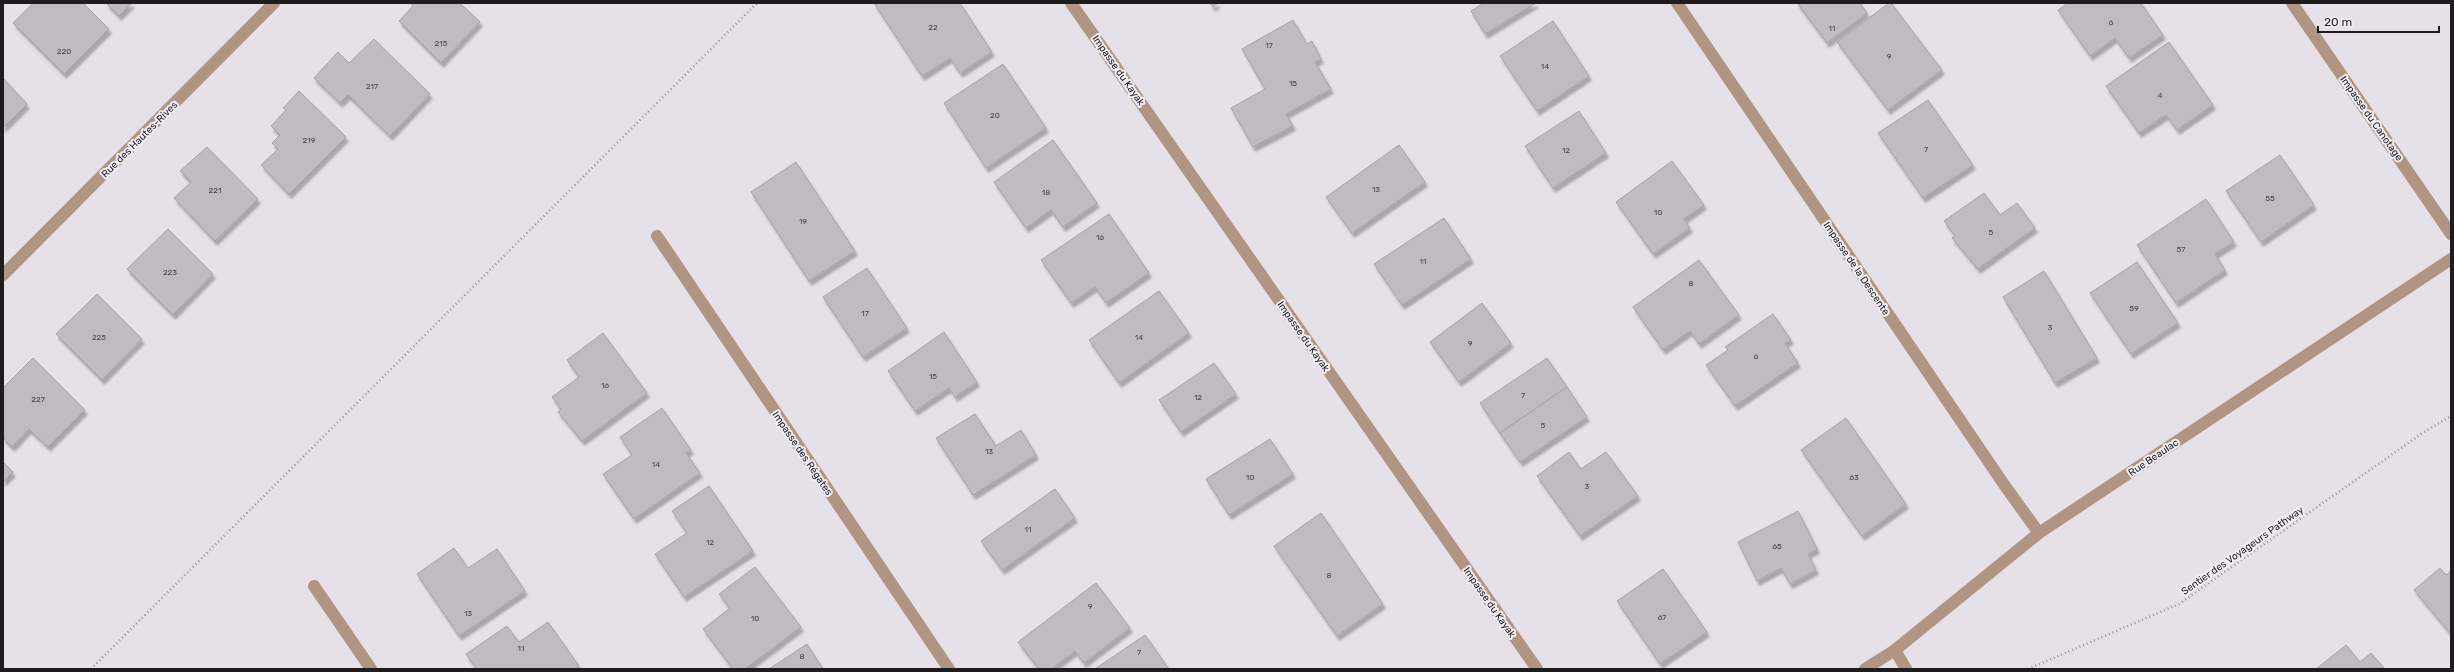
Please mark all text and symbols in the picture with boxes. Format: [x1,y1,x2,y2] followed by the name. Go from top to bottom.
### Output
[2318,8,2439,34] scale bar
[2324,15,2352,29] text: 20 m
[2109,18,2114,27] house number: 6
[928,23,938,32] house number: 22
[1829,24,1835,33] house number: 11
[1089,33,1147,109] street label: Impasse du Kayak
[435,39,448,48] house number: 215
[1265,41,1273,50] house number: 17
[57,47,71,56] house number: 220
[1887,52,1892,61] house number: 9
[1541,62,1549,71] house number: 14
[2337,74,2405,164] street label: Impasse du Canotage
[1289,79,1297,88] house number: 15
[366,82,378,91] house number: 217
[2158,91,2163,100] house number: 4
[99,99,180,180] street label: Rue des Hautes-Rives
[990,111,1000,120] house number: 20
[303,136,316,145] house number: 219
[1924,145,1928,154] house number: 7
[1562,146,1570,155] house number: 12
[1372,185,1380,194] house number: 13
[209,186,221,195] house number: 221
[1042,188,1050,197] house number: 18
[2265,194,2275,203] house number: 55
[1654,208,1662,217] house number: 10
[799,217,807,226] house number: 19
[1820,220,1892,318] street label: Impasse de la Descente
[1989,228,1994,237] house number: 5
[1096,233,1104,242] house number: 16
[2177,245,2185,254] house number: 57
[1420,257,1426,266] house number: 11
[163,268,177,277] house number: 223
[1688,279,1694,288] house number: 8
[1274,299,1332,375] street label: Impasse du Kayak
[2129,304,2139,313] house number: 59
[861,309,869,318] house number: 17
[2048,323,2053,332] house number: 3
[92,333,106,342] house number: 225
[1135,333,1143,342] house number: 14
[1468,339,1473,348] house number: 9
[1754,352,1759,361] house number: 6
[929,372,937,381] house number: 15
[601,381,609,390] house number: 16
[1521,391,1525,400] house number: 7
[1194,393,1202,402] house number: 12
[31,395,45,404] house number: 227
[770,409,835,498] street label: Impasse des Régates
[1541,421,1546,430] house number: 5
[2126,436,2181,479] street label: Rue Beaulac
[985,447,993,456] house number: 13
[652,460,660,469] house number: 14
[1246,473,1254,482] house number: 10
[1849,473,1859,482] house number: 63
[1585,482,1590,491] house number: 3
[2179,504,2306,598] street label: Sentier des Voyageurs Pathway
[1025,525,1031,534] house number: 11
[706,538,714,547] house number: 12
[1772,542,1782,551] house number: 65
[1460,565,1518,641] street label: Impasse du Kayak
[1326,571,1332,580] house number: 8
[1088,602,1093,611] house number: 9
[464,609,472,618] house number: 13
[1658,613,1666,622] house number: 67
[751,614,759,623] house number: 10
[518,644,524,653] house number: 11
[1137,648,1141,657] house number: 7
[799,652,805,661] house number: 8

